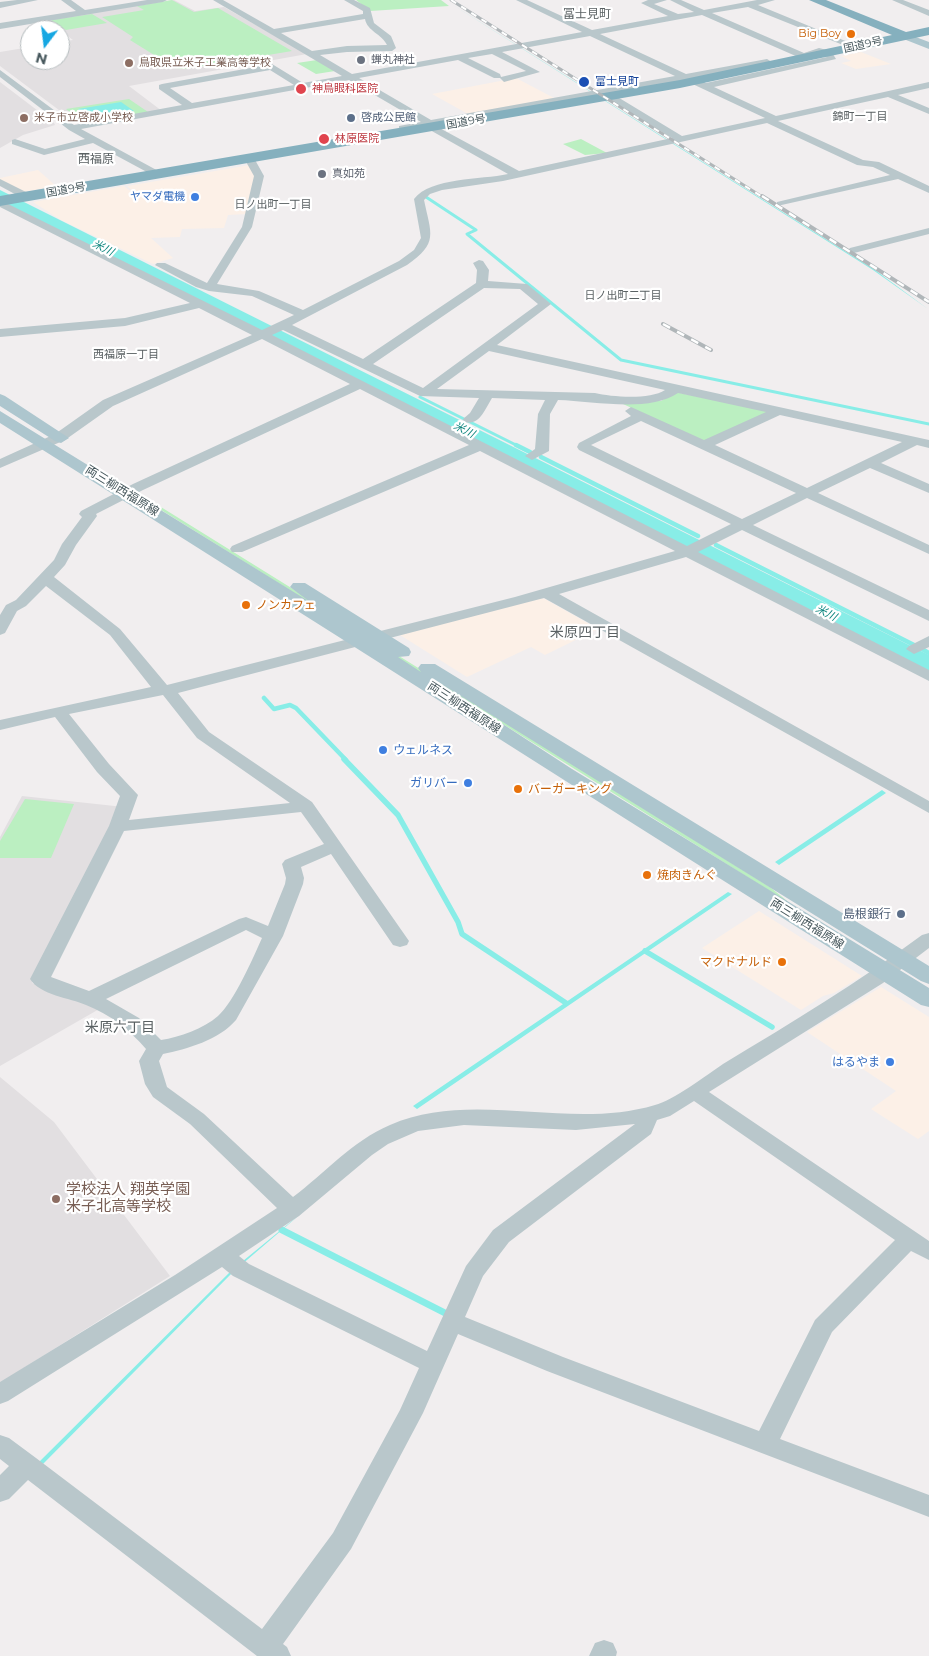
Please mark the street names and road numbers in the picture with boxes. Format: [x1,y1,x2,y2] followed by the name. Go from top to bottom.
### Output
[842,34,884,56] street label: 国道9号
[445,112,487,132] street label: 国道9号
[45,180,87,200] street label: 国道9号
[83,463,161,519] street label: 両三柳西福原線
[425,679,503,737] street label: 両三柳西福原線
[768,896,846,952] street label: 両三柳西福原線

